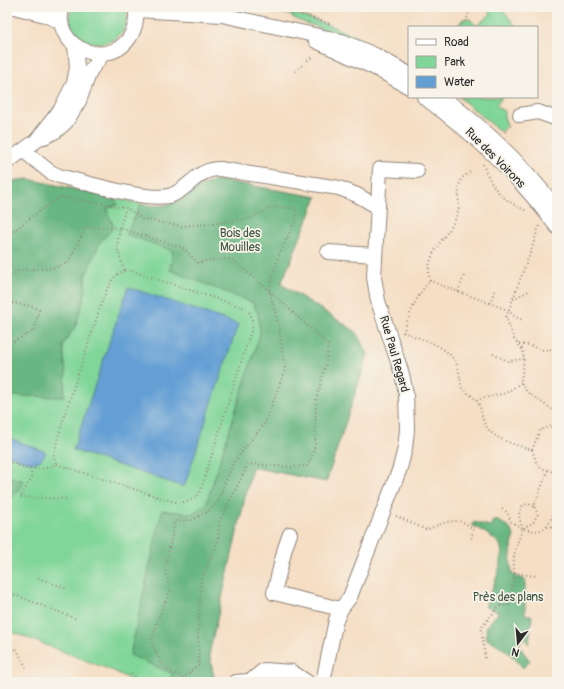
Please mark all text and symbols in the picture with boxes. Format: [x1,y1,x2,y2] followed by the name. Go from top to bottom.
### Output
[408,26,538,98] legend
[444,35,469,50] text: Road
[444,55,465,70] text: Park
[444,75,475,90] text: Water
[462,125,529,192] street label: Rue des Voirons
[220,226,261,255] park label: Bois des Mouilles
[376,314,412,394] street label: Rue Paul Regard
[473,590,544,605] park label: Près des plans
[498,623,538,663] north arrow
[509,645,521,659] text: N

